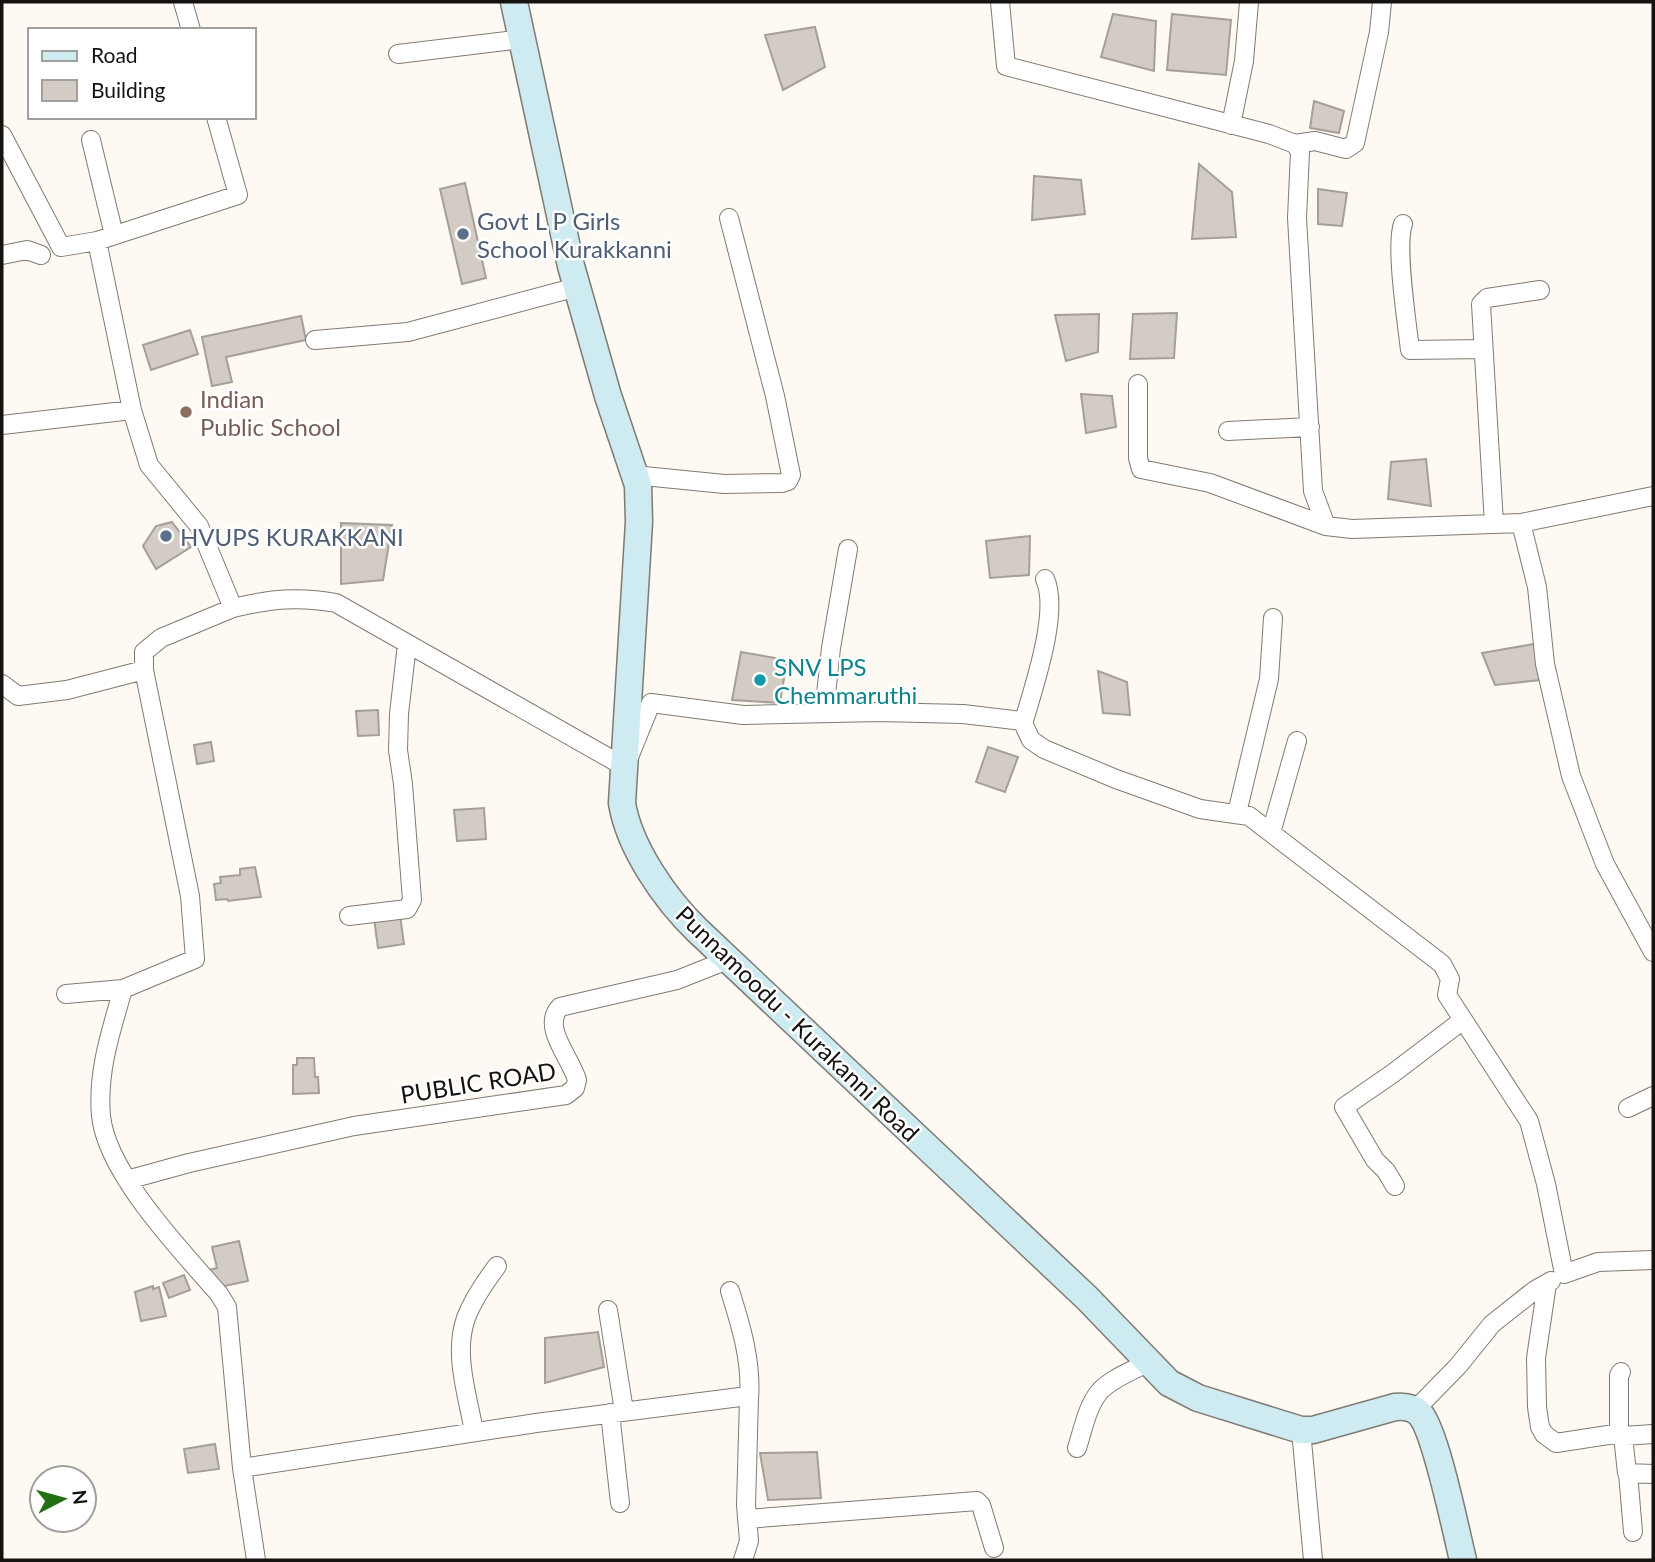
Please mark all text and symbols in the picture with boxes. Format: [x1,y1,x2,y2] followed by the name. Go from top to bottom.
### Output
[28,28,256,119] legend
[91,42,138,67] text: Road
[91,77,166,102] text: Building
[477,206,672,263] place label: Govt L P Girls School Kurakkanni
[455,226,471,242] marker: Govt L P Girls School Kurakkanni
[200,384,341,441] place label: Indian Public School
[178,404,194,420] marker: Indian Public School
[180,522,404,551] place label: HVUPS KURAKKANI
[158,528,174,544] marker: HVUPS KURAKKANI
[774,652,917,709] place label: SNV LPS Chemmaruthi
[752,672,768,688] marker: SNV LPS Chemmaruthi
[670,899,926,1147] street label: Punnamoodu - Kurakanni Road
[398,1055,558,1109] street label: PUBLIC ROAD
[28,1464,98,1534] north arrow
[68,1489,93,1506] text: N

